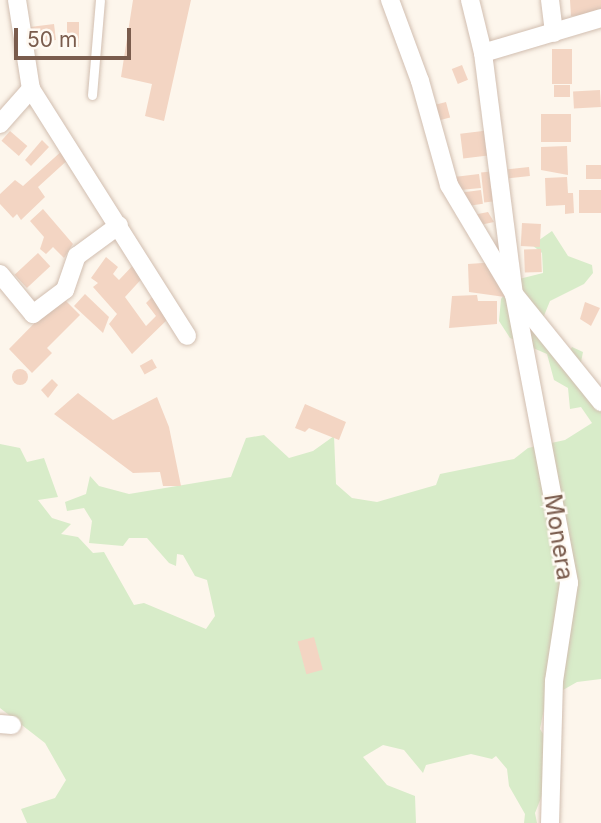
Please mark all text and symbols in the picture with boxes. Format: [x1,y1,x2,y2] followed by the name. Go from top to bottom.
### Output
[18,14,135,58] scale bar
[27,27,77,52] text: 50 m
[538,492,580,582] street label: Monera

